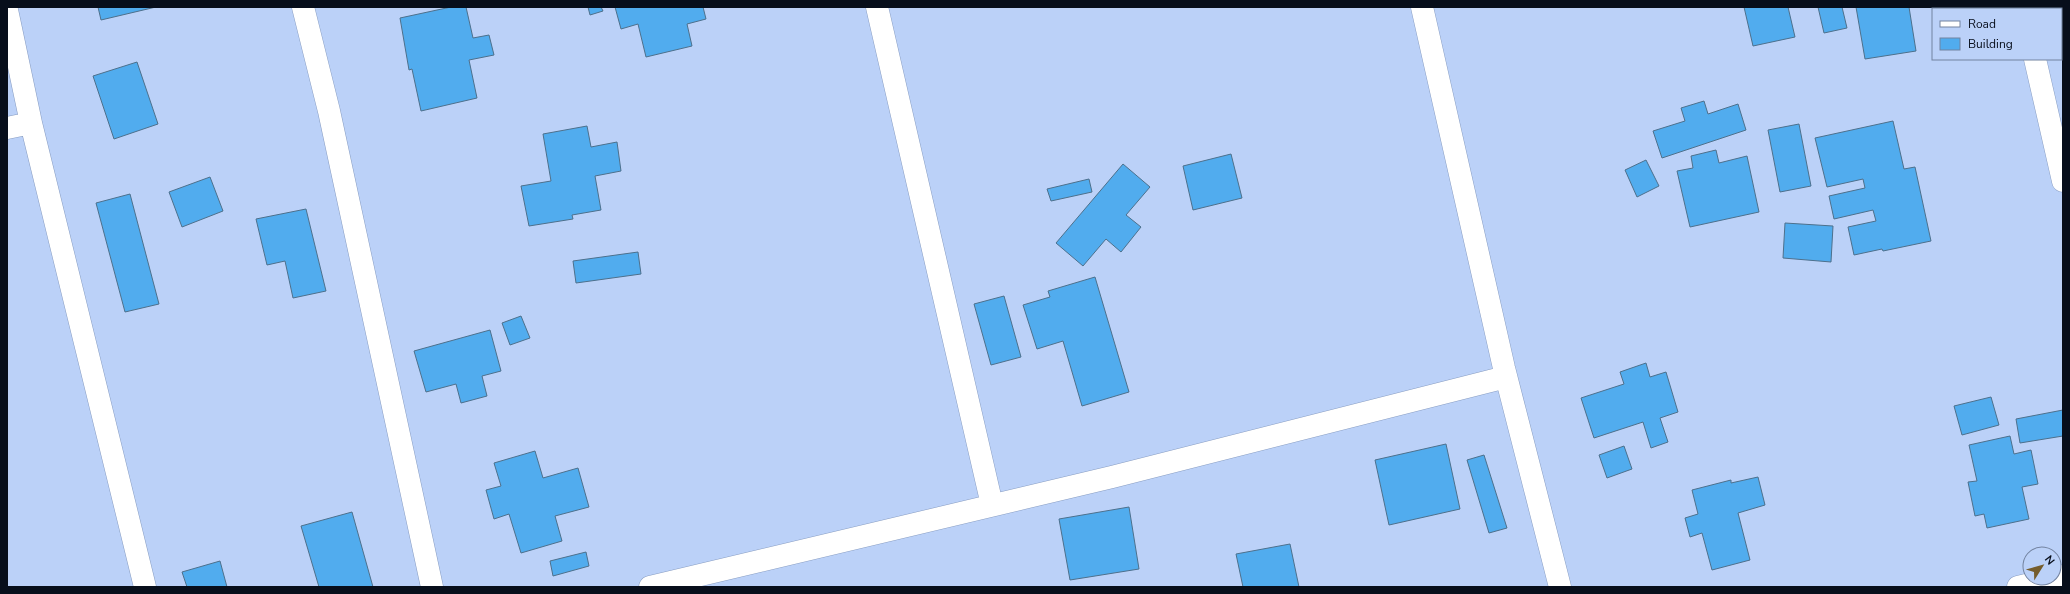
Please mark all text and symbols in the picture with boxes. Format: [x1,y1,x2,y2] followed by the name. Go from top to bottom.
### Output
[1932,8,2062,60] legend
[1968,16,1996,32] text: Road
[1968,36,2013,52] text: Building
[2022,546,2062,586] north arrow
[2041,552,2058,568] text: N

